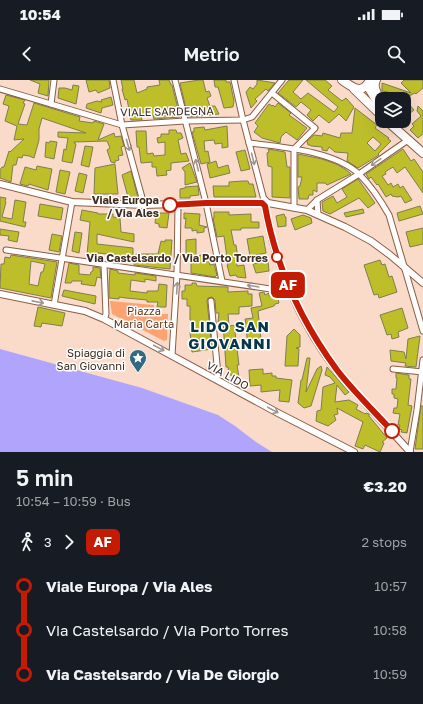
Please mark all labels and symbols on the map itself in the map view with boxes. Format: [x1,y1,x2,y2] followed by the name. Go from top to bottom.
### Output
[120,104,215,118] street label: VIALE SARDEGNA
[124,139,132,152] one-way arrow
[250,152,258,165] one-way arrow
[371,158,382,166] one-way arrow
[193,159,200,172] one-way arrow
[92,193,159,219] place label: Viale Europa / Via Ales
[162,197,178,213] marker: Viale Europa / Via Ales
[86,251,268,264] place label: Via Castelsardo / Via Porto Torres
[271,251,283,263] marker: Via Castelsardo / Via Porto Torres
[270,272,306,298] line badge: AF
[173,282,180,295] one-way arrow
[247,282,260,290] one-way arrow
[31,298,44,306] one-way arrow
[114,304,174,330] park label: Piazza Maria Carta
[188,317,272,352] district label: LIDO SAN GIOVANNI
[152,345,164,352] one-way arrow
[57,346,125,372] place label: Spiaggia di San Giovanni
[128,348,148,373] place icon: Spiaggia di San Giovanni
[205,358,251,392] street label: VIA LIDO
[266,407,278,415] one-way arrow
[384,423,400,439] unlabelled marker

